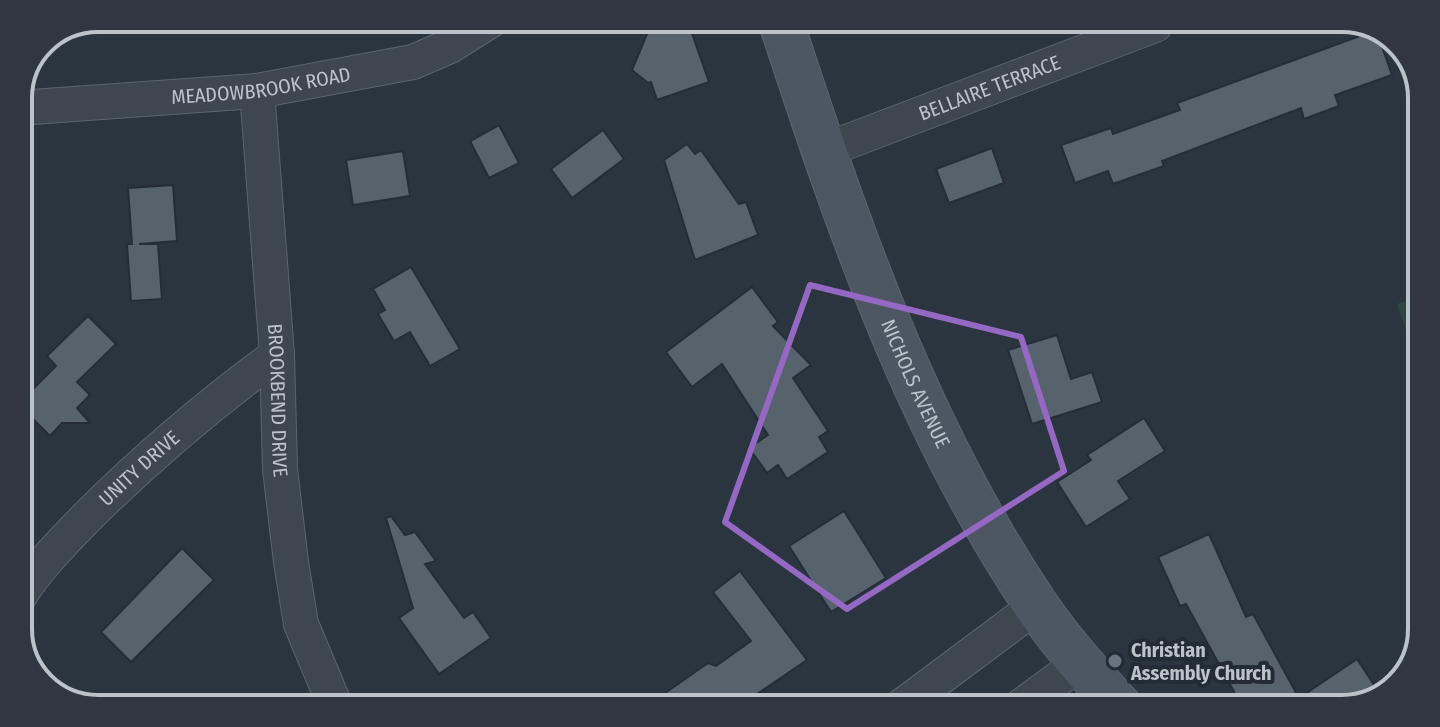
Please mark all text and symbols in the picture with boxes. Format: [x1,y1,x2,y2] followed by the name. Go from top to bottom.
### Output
[915,50,1063,126] street label: BELLAIRE TERRACE
[170,62,352,109] street label: MEADOWBROOK ROAD
[876,316,955,452] street label: NICHOLS AVENUE
[263,323,293,478] street label: BROOKBEND DRIVE
[94,425,184,511] street label: UNITY DRIVE
[1130,638,1272,685] place label: Christian Assembly Church
[1106,652,1124,670] marker: Christian Assembly Church

